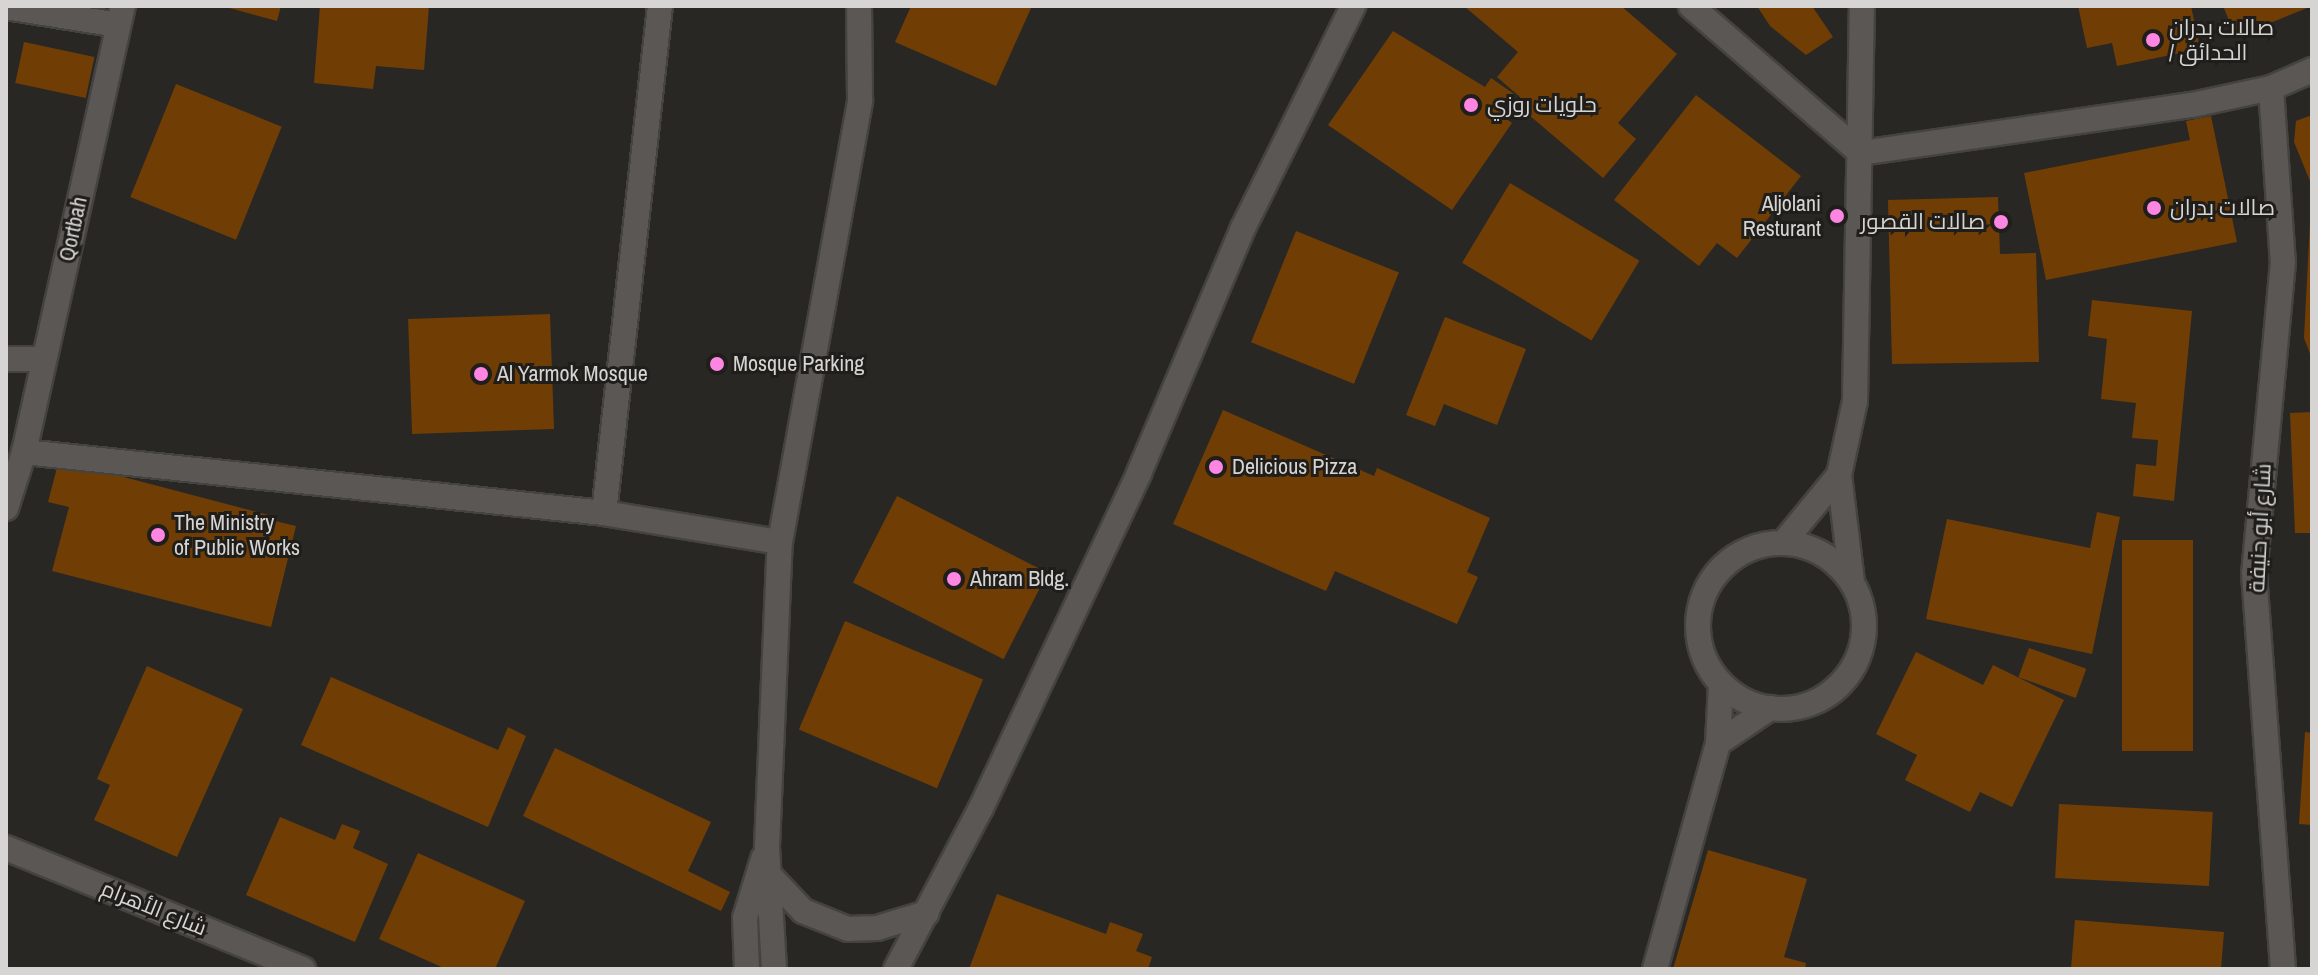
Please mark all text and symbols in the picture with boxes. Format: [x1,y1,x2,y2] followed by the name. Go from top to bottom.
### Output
[2169,14,2274,66] place label: صالات بدران / الحدائق
[2144,31,2162,49] marker: صالات بدران / الحدائق
[1487,92,1597,118] place label: حلويات روزي
[1462,96,1480,114] marker: حلويات روزي
[1743,190,1821,242] place label: Aljolani Resturant
[53,194,93,264] street label: Qortbah
[2170,195,2275,221] place label: صالات بدران
[2145,199,2163,217] marker: صالات بدران
[1828,207,1846,225] marker: Aljolani Resturant
[1861,209,1985,235] place label: صالات القصور
[1992,213,2010,231] marker: صالات القصور
[733,351,864,377] place label: Mosque Parking
[708,355,726,373] marker: Mosque Parking
[497,361,648,387] place label: Al Yarmok Mosque
[472,365,490,383] marker: Al Yarmok Mosque
[1232,454,1357,480] place label: Delicious Pizza
[1207,458,1225,476] marker: Delicious Pizza
[2243,463,2277,593] street label: شارع أبو حنيفة
[174,509,300,560] place label: The Ministry of Public Works
[149,526,167,544] marker: The Ministry of Public Works
[970,566,1069,592] place label: Ahram Bldg.
[945,570,963,588] marker: Ahram Bldg.
[97,875,211,941] street label: شارع الأهرام

